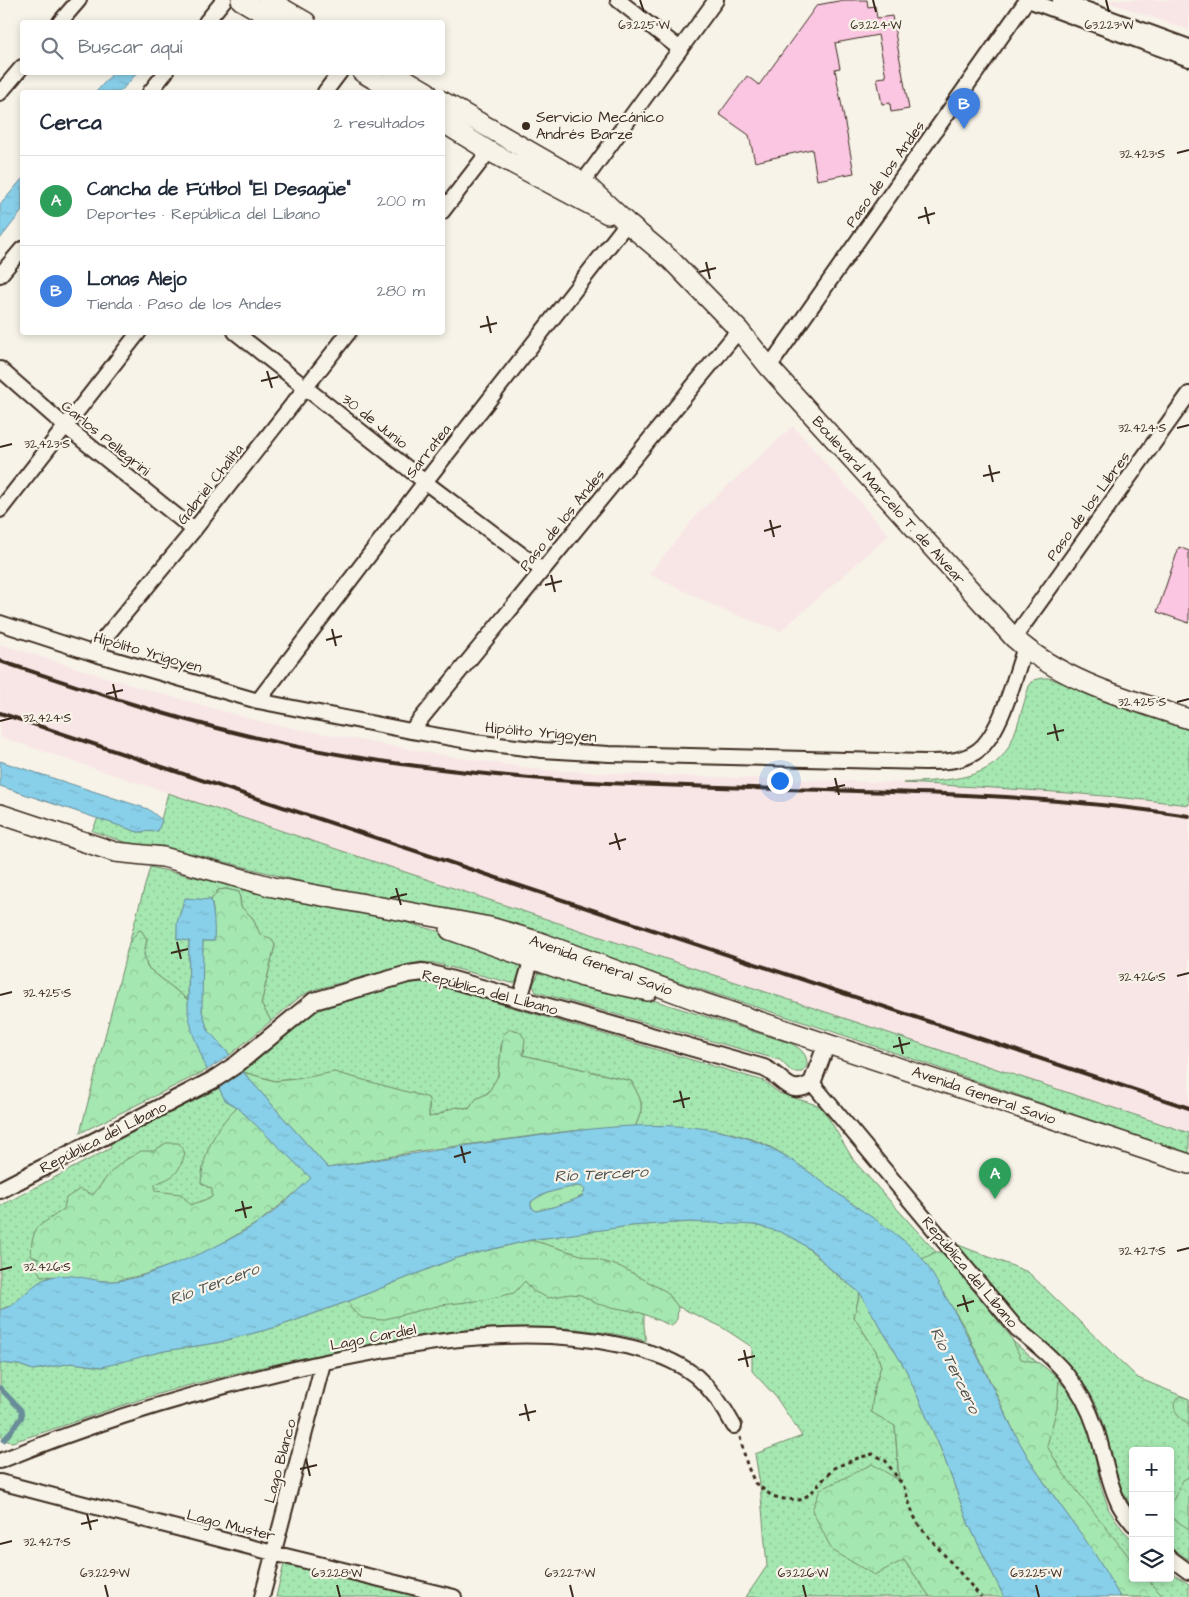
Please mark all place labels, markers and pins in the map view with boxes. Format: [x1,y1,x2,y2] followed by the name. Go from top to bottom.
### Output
[948,88,980,129] pin: B
[536,107,664,145] place label: Servicio Mecánico Andrés Barze
[520,120,532,132] marker: Servicio Mecánico Andrés Barze
[979,1158,1011,1199] pin: A

